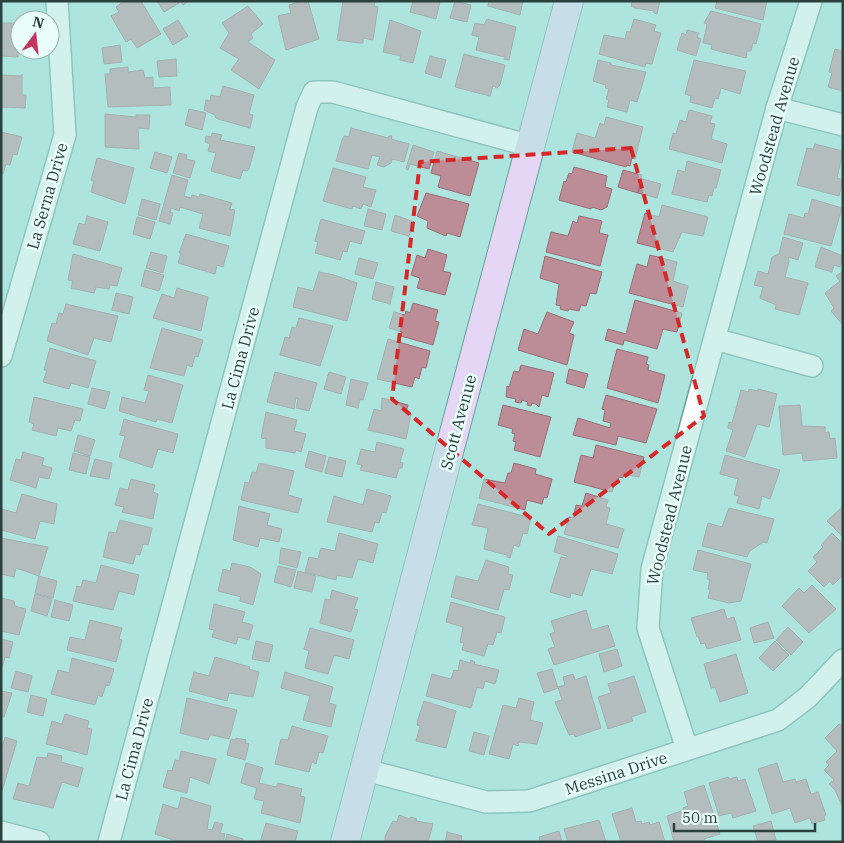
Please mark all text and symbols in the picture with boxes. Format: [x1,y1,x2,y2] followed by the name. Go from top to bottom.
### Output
[10,10,60,60] north arrow
[31,12,46,33] text: N
[745,54,803,198] street label: Woodstead Avenue
[22,140,72,252] street label: La Serna Drive
[217,304,263,412] street label: La Cima Drive
[436,372,480,472] street label: Scott Avenue
[642,443,696,587] street label: Woodstead Avenue
[111,695,157,803] street label: La Cima Drive
[562,747,670,799] street label: Messina Drive
[674,800,815,832] scale bar
[682,808,718,827] text: 50 m

